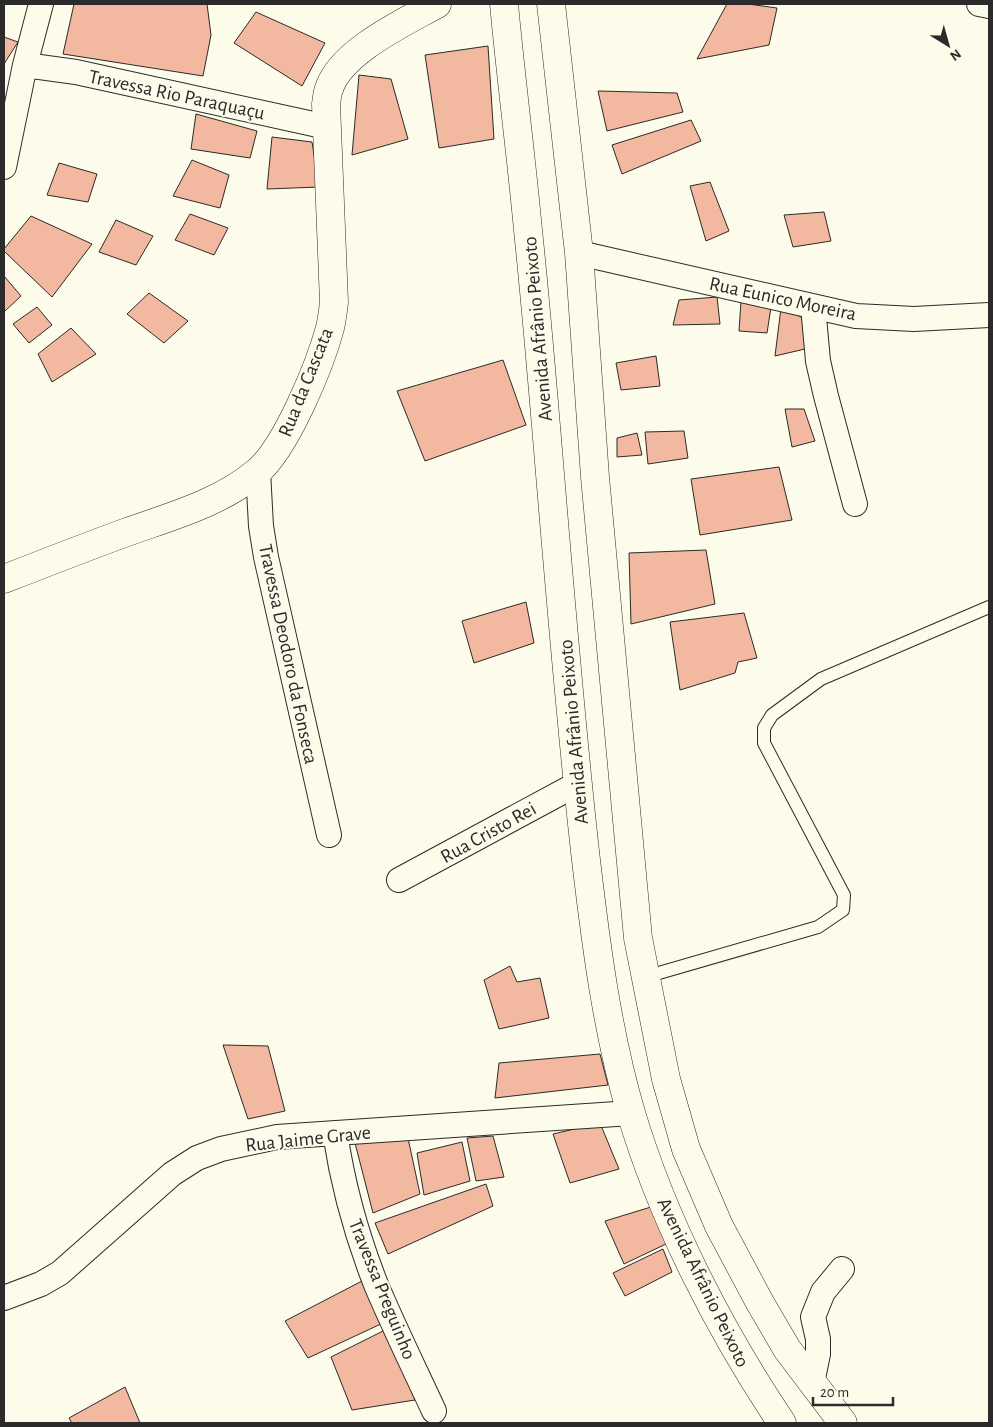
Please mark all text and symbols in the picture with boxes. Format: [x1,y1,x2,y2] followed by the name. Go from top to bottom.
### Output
[923,20,973,70] north arrow
[947,46,963,63] text: N
[87,67,267,123] street label: Travessa Rio Paraquaçu
[520,236,556,422] street label: Avenida Afrânio Peixoto
[708,274,858,324] street label: Rua Eunico Moreira
[275,325,337,440] street label: Rua da Cascata
[255,542,321,766] street label: Travessa Deodoro da Fonseca
[556,639,592,825] street label: Avenida Afrânio Peixoto
[437,798,540,867] street label: Rua Cristo Rei
[244,1122,372,1156] street label: Rua Jaime Grave
[653,1195,753,1370] street label: Avenida Afrânio Peixoto
[345,1216,419,1362] street label: Travessa Preguinho
[813,1374,893,1406] scale bar
[820,1385,849,1400] text: 20 m

